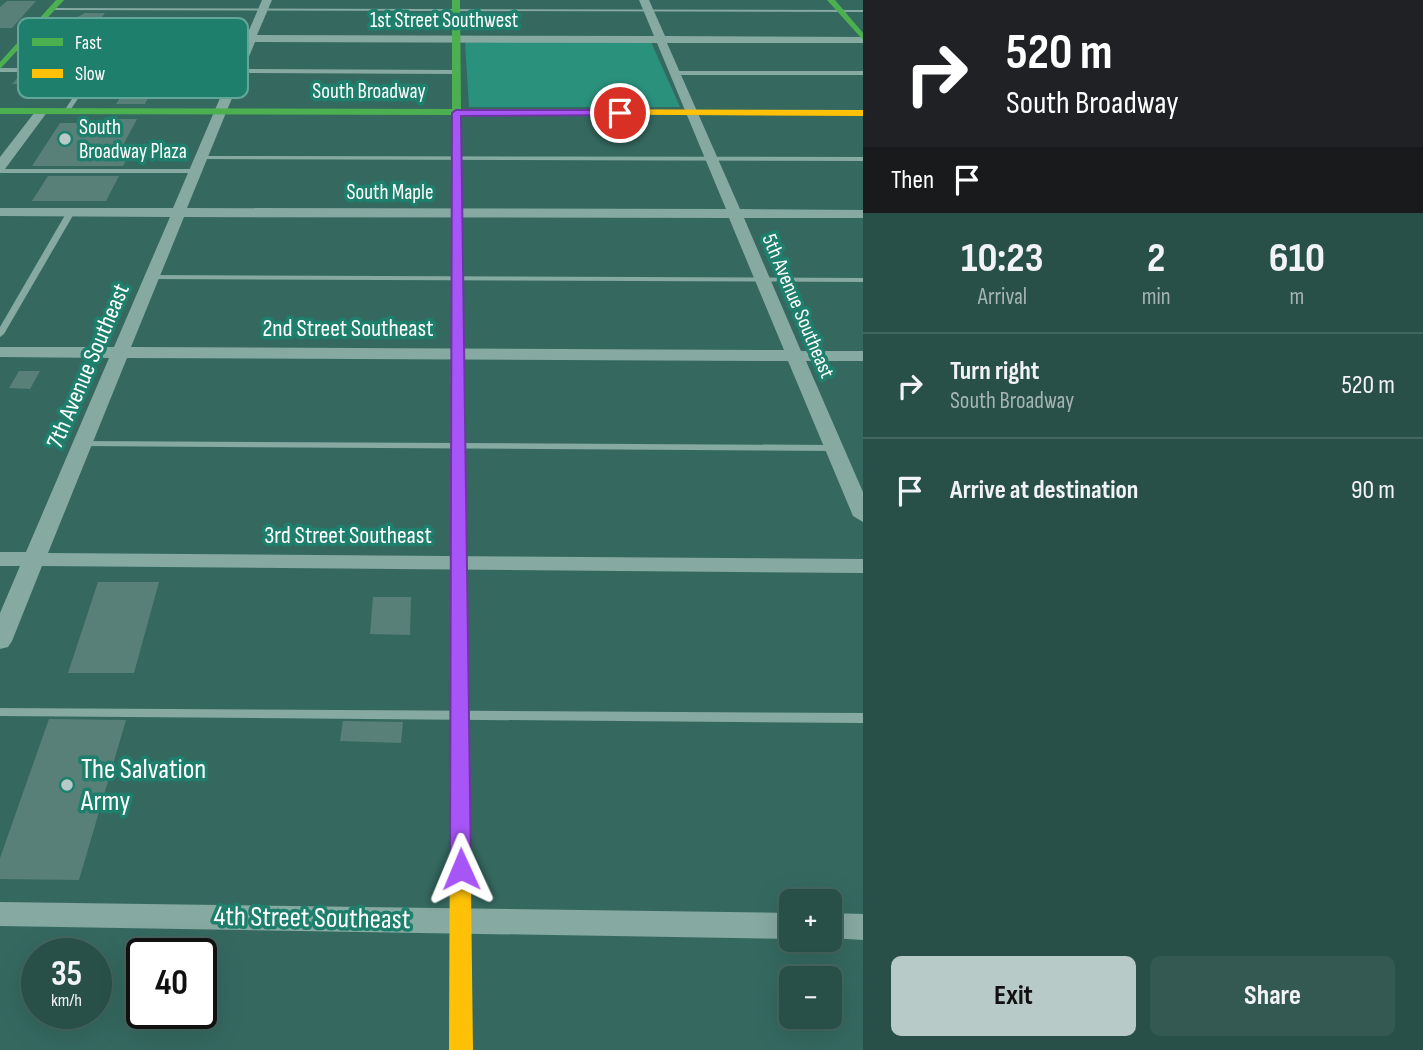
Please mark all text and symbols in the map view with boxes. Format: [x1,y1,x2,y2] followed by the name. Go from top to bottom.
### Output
[370,8,518,33] street label: 1st Street Southwest
[18,18,248,98] legend
[1006,24,1112,83] text: 520 m
[891,28,982,119] icon: right
[75,32,102,55] text: Fast
[75,63,105,86] text: Slow
[312,79,426,104] street label: South Broadway
[590,83,650,143] pin
[1006,84,1179,123] text: South Broadway
[601,94,639,132] icon: arrive
[79,115,187,164] place label: South Broadway Plaza
[57,131,73,147] marker: South Broadway Plaza
[948,161,986,199] icon: arrive
[891,165,934,196] text: Then
[347,180,433,205] street label: South Maple
[756,230,840,382] street label: 5th Avenue Southeast
[961,233,1044,284] text: 10:23
[1147,233,1165,284] text: 2
[1269,233,1325,284] text: 610
[40,279,136,453] street label: 7th Avenue Southeast
[978,283,1027,311] text: Arrival
[1142,283,1171,311] text: min
[1289,283,1304,311] text: m
[262,314,434,343] street label: 2nd Street Southeast
[950,356,1039,387] text: Turn right
[891,367,929,405] icon: right
[1341,370,1395,401] text: 520 m
[950,387,1074,415] text: South Broadway
[891,472,929,510] icon: arrive
[950,475,1138,506] text: Arrive at destination
[1351,475,1395,506] text: 90 m
[264,521,432,550] street label: 3rd Street Southeast
[80,753,206,818] place label: The Salvation Army
[59,777,75,793] marker: The Salvation Army
[424,832,498,906] position arrow
[779,889,842,1029] map controls
[779,889,842,952] button: +
[213,900,411,936] street label: 4th Street Southeast
[126,938,217,1029] speed limit sign: 40
[51,953,82,996] text: 35
[891,956,1136,1036] button: Exit
[1150,956,1395,1036] button: Share
[779,966,842,1029] button: −
[51,990,82,1011] text: km/h

